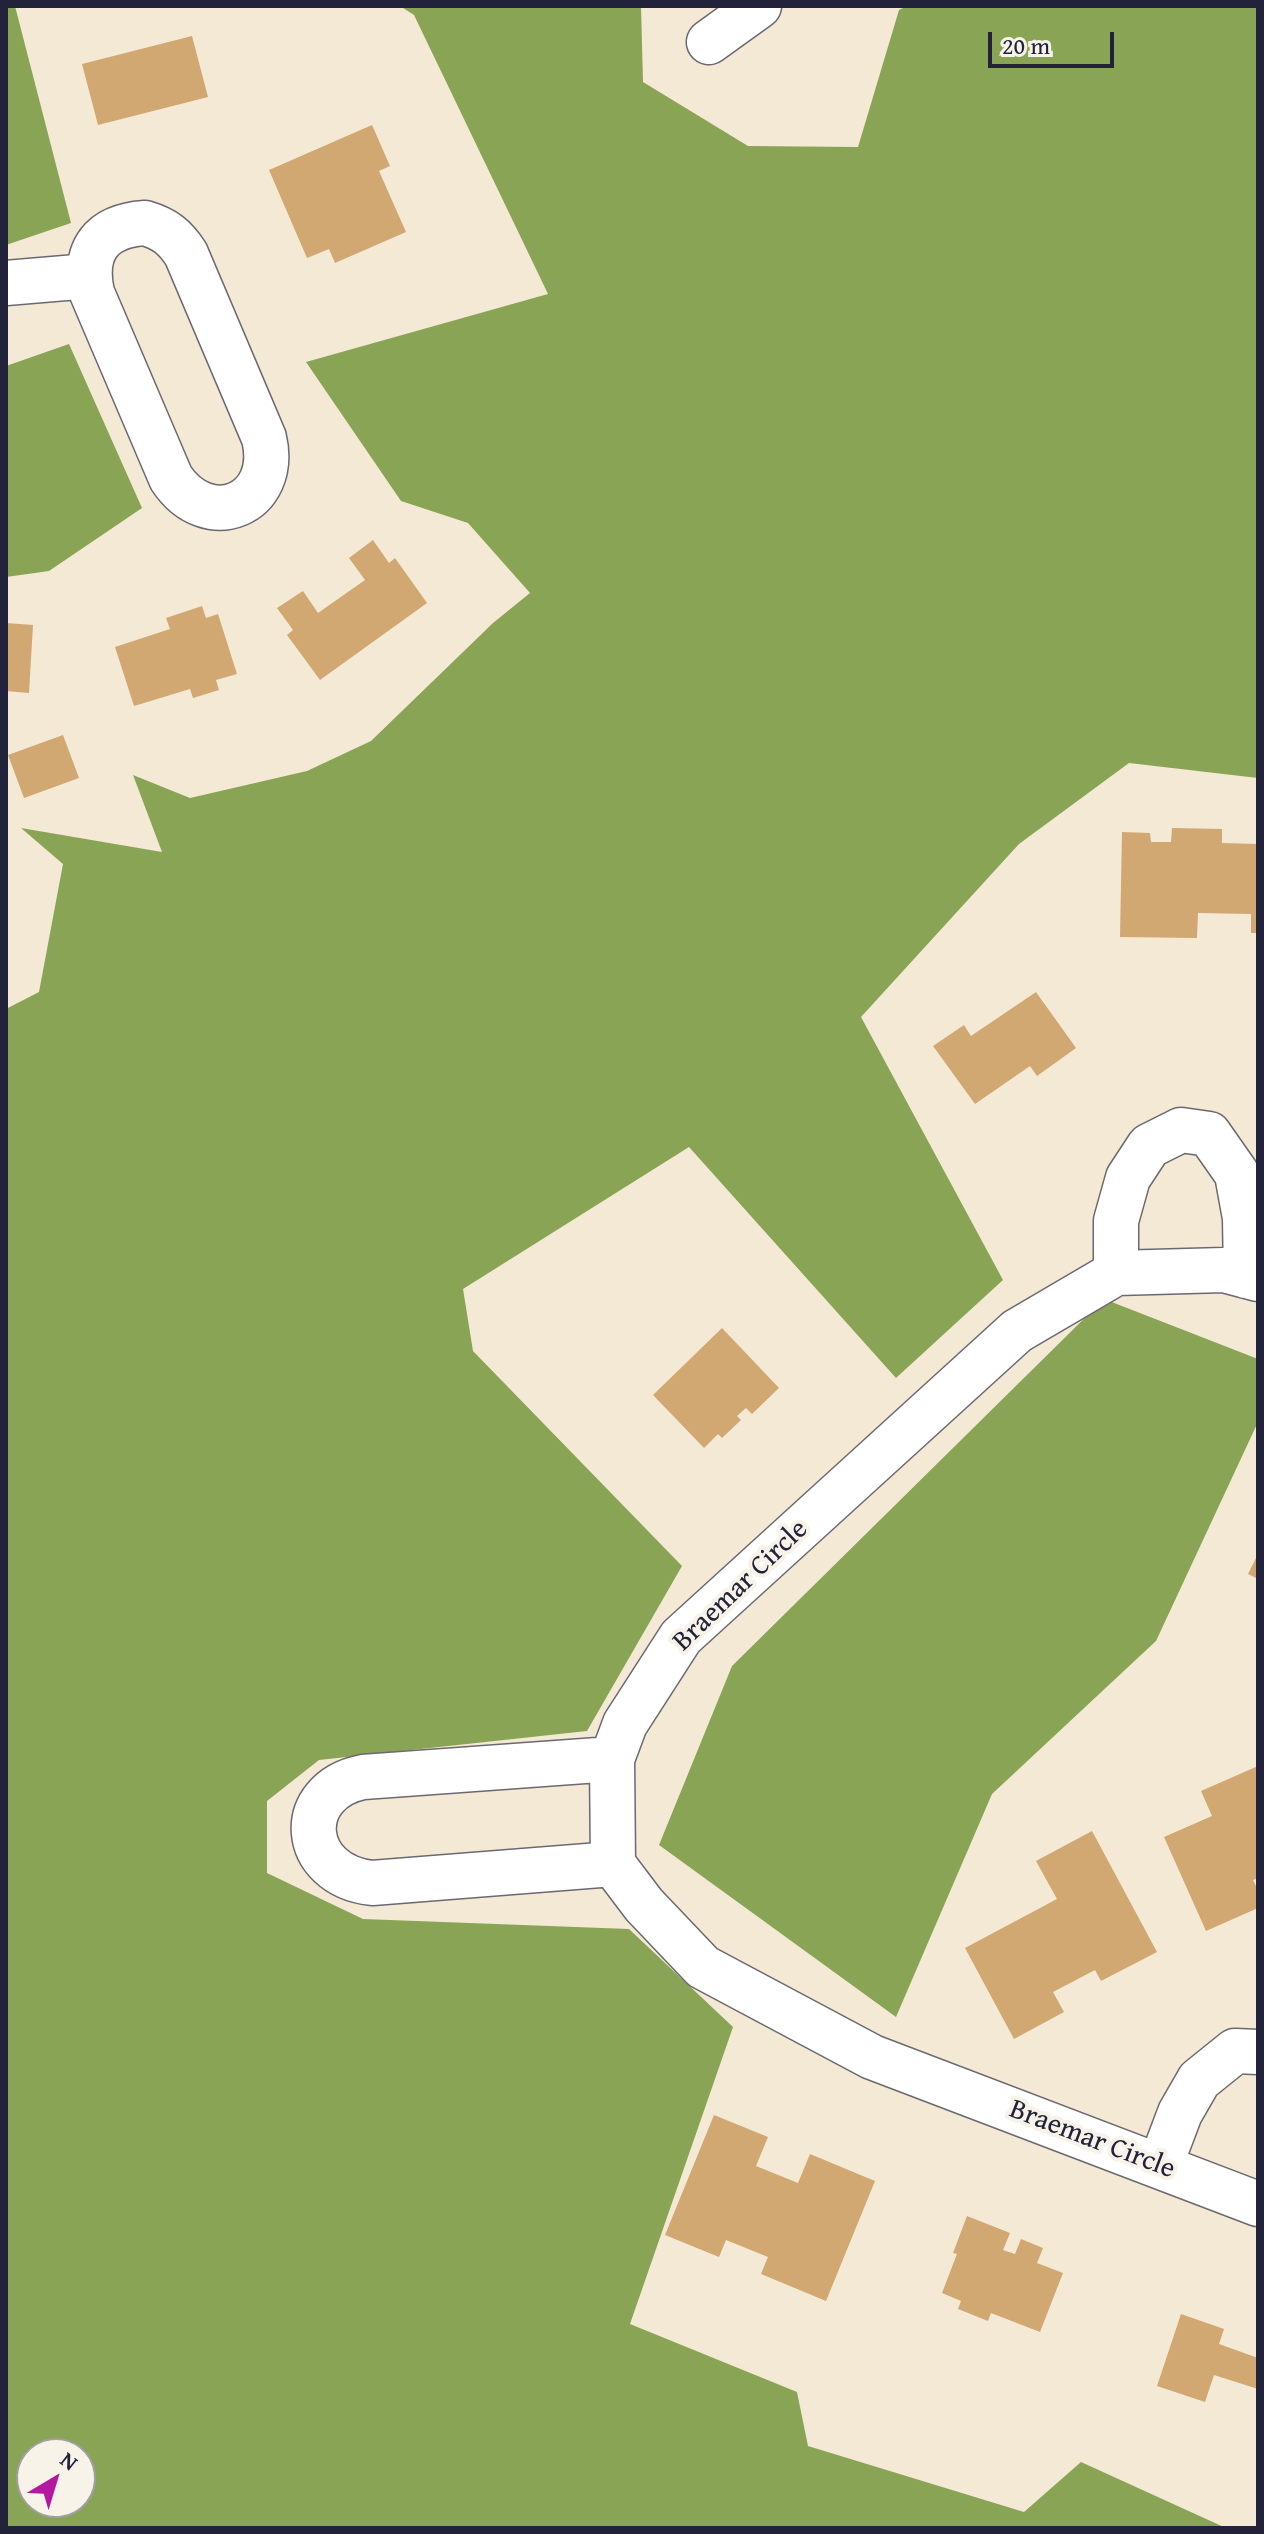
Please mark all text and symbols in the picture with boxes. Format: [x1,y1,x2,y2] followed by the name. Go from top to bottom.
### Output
[992,16,1118,66] scale bar
[1002,28,1050,63] text: 20 m
[667,1513,815,1659] street label: Braemar Circle
[1005,2093,1179,2187] street label: Braemar Circle
[16,2438,96,2518] north arrow
[54,2444,85,2478] text: N

